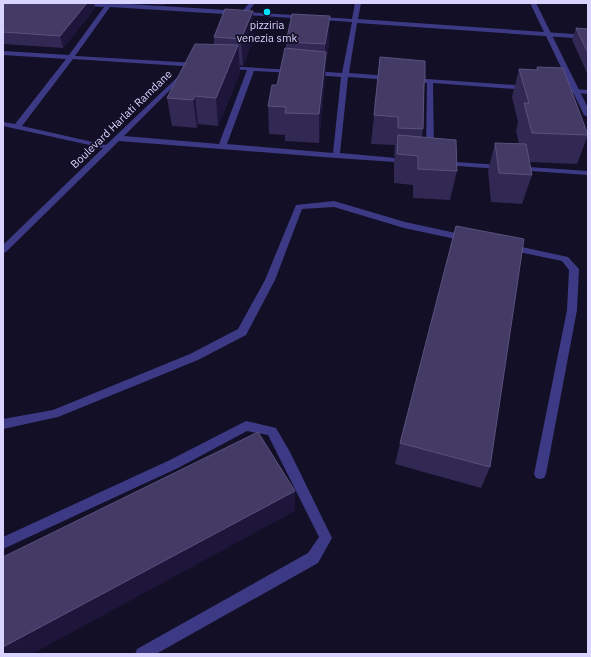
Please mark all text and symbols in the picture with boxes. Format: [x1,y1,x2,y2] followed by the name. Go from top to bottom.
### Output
[262,7,272,17] marker: pizziria venezia smk
[237,18,298,45] place label: pizziria venezia smk
[67,67,175,171] street label: Boulevard Harlati Ramdane

